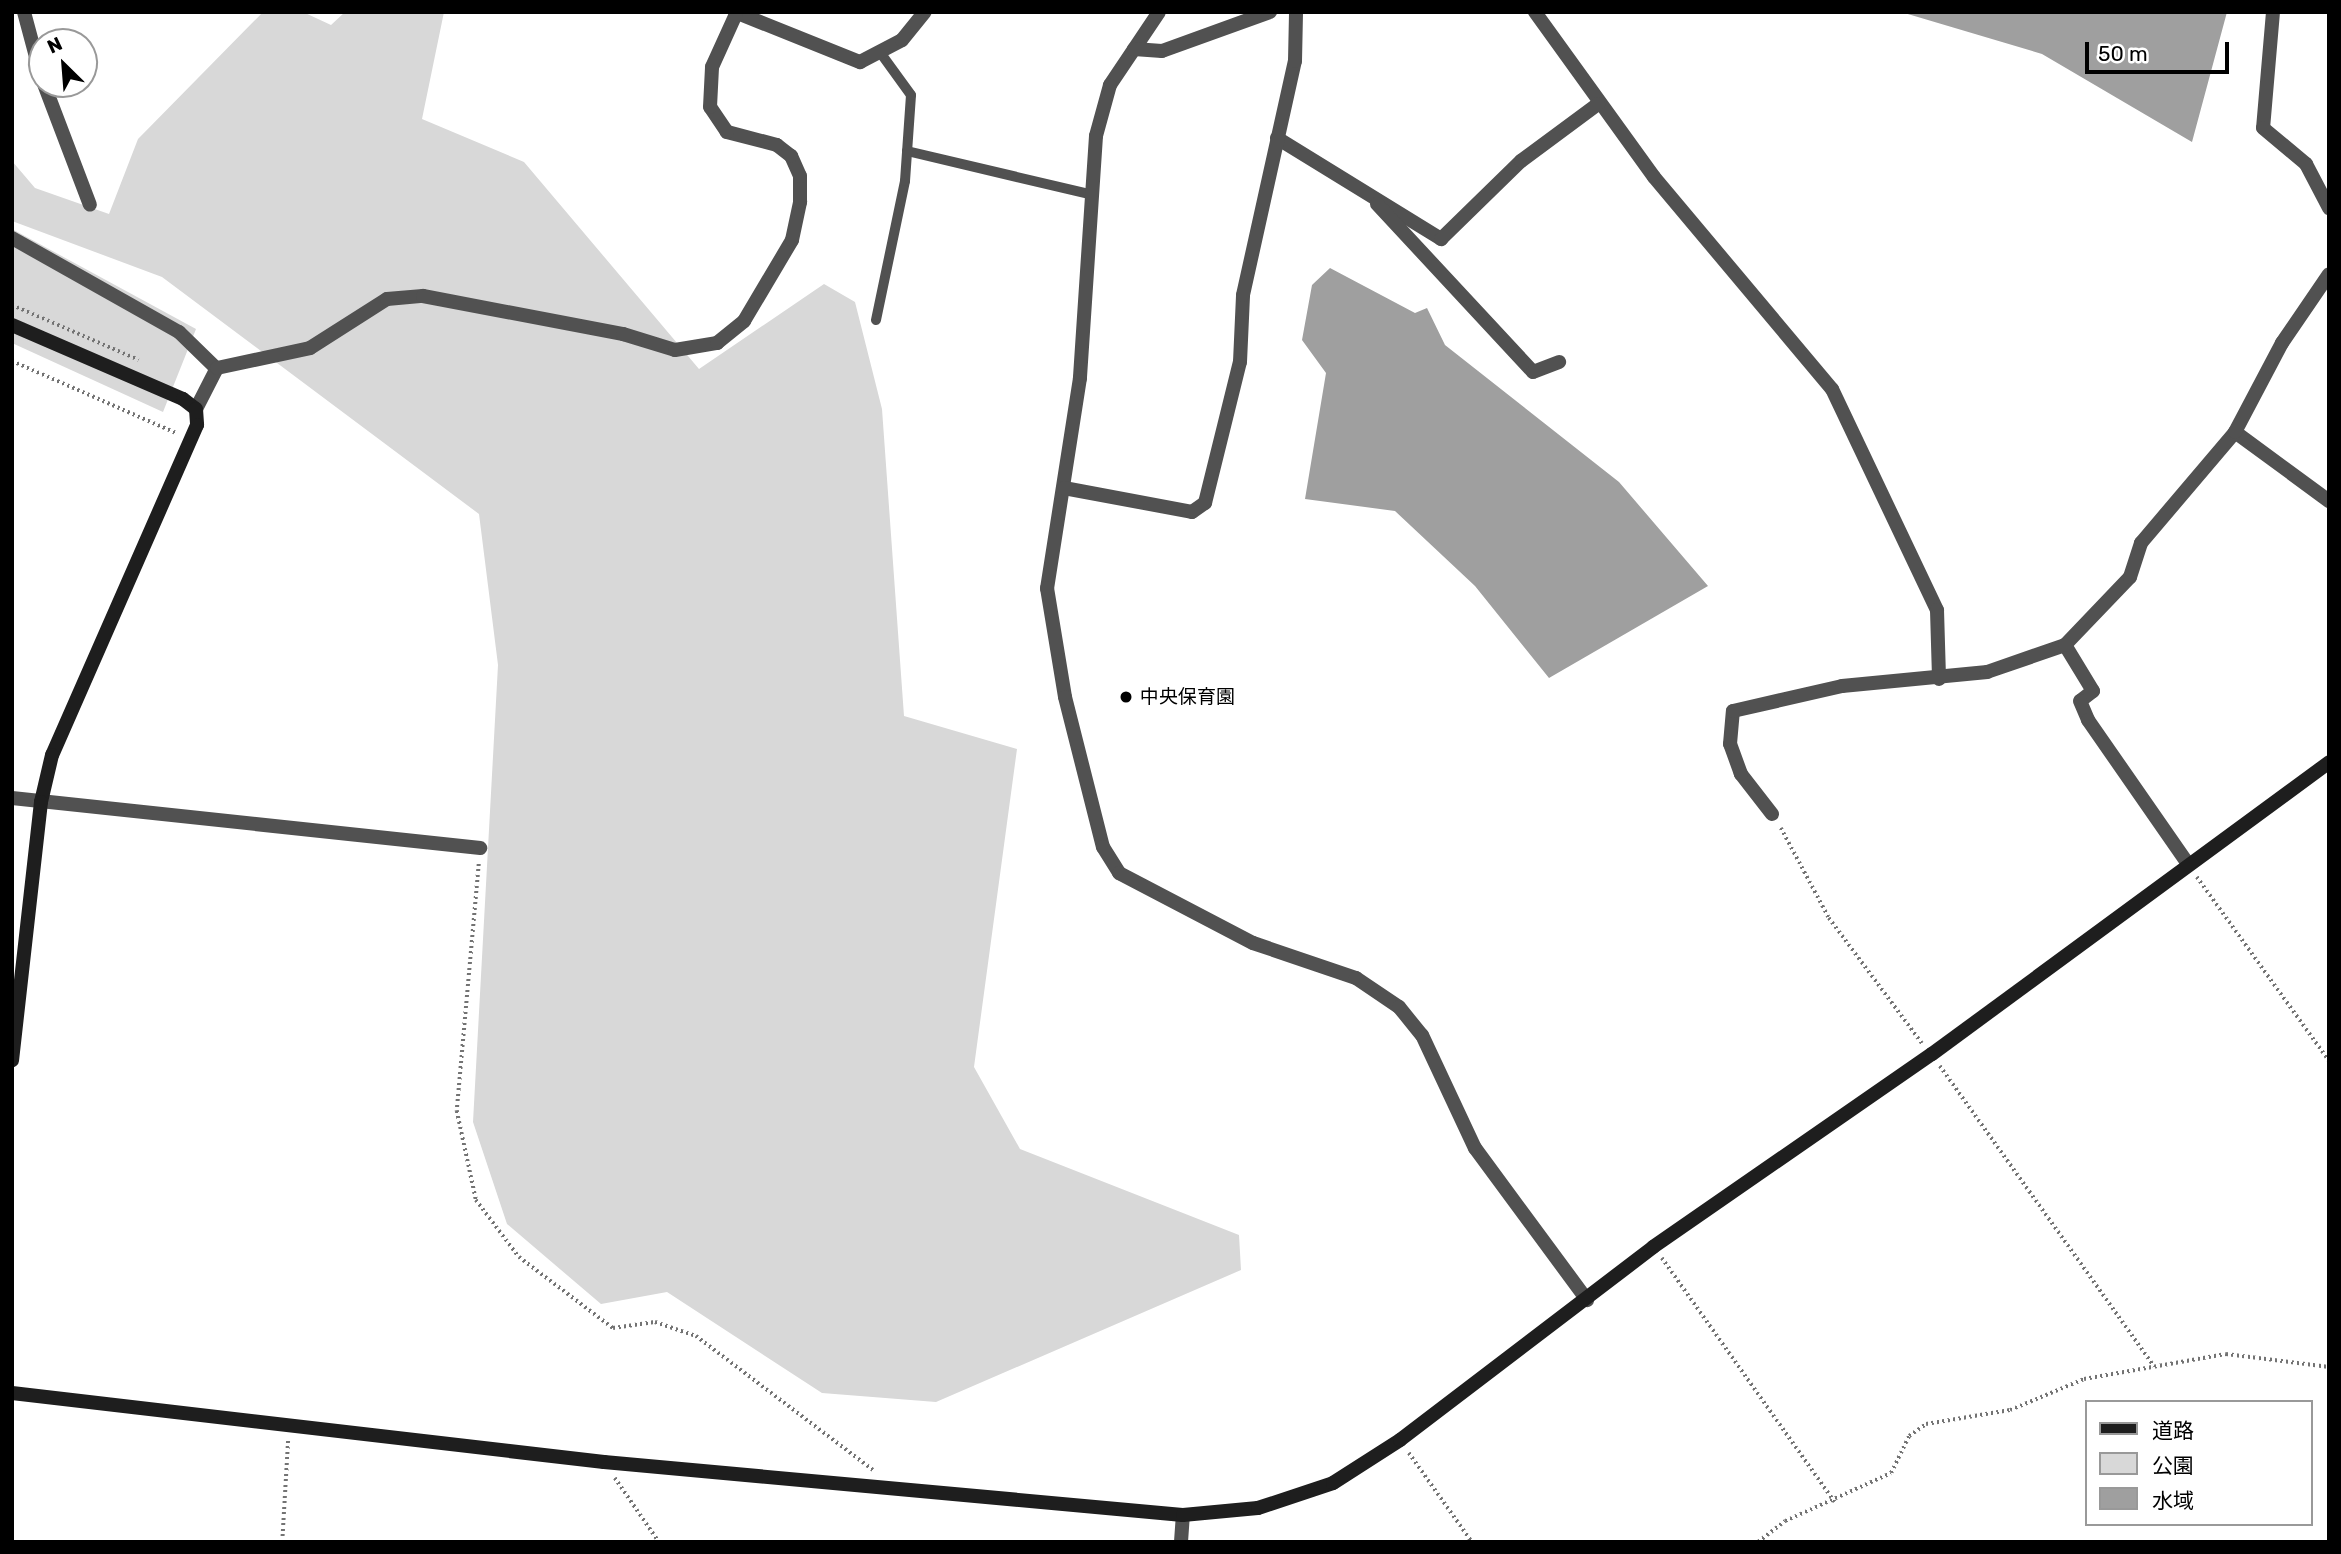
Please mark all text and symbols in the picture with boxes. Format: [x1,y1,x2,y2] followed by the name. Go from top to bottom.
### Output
[28,28,98,98] north arrow
[2089,28,2232,72] scale bar
[44,32,66,59] text: N
[2098,41,2148,66] text: 50 m
[1140,686,1235,708] place label: 中央保育園
[1118,689,1134,705] marker: 中央保育園
[2086,1400,2313,1526] legend
[2152,1418,2194,1443] text: 道路
[2152,1453,2194,1478] text: 公園
[2152,1488,2194,1513] text: 水域

